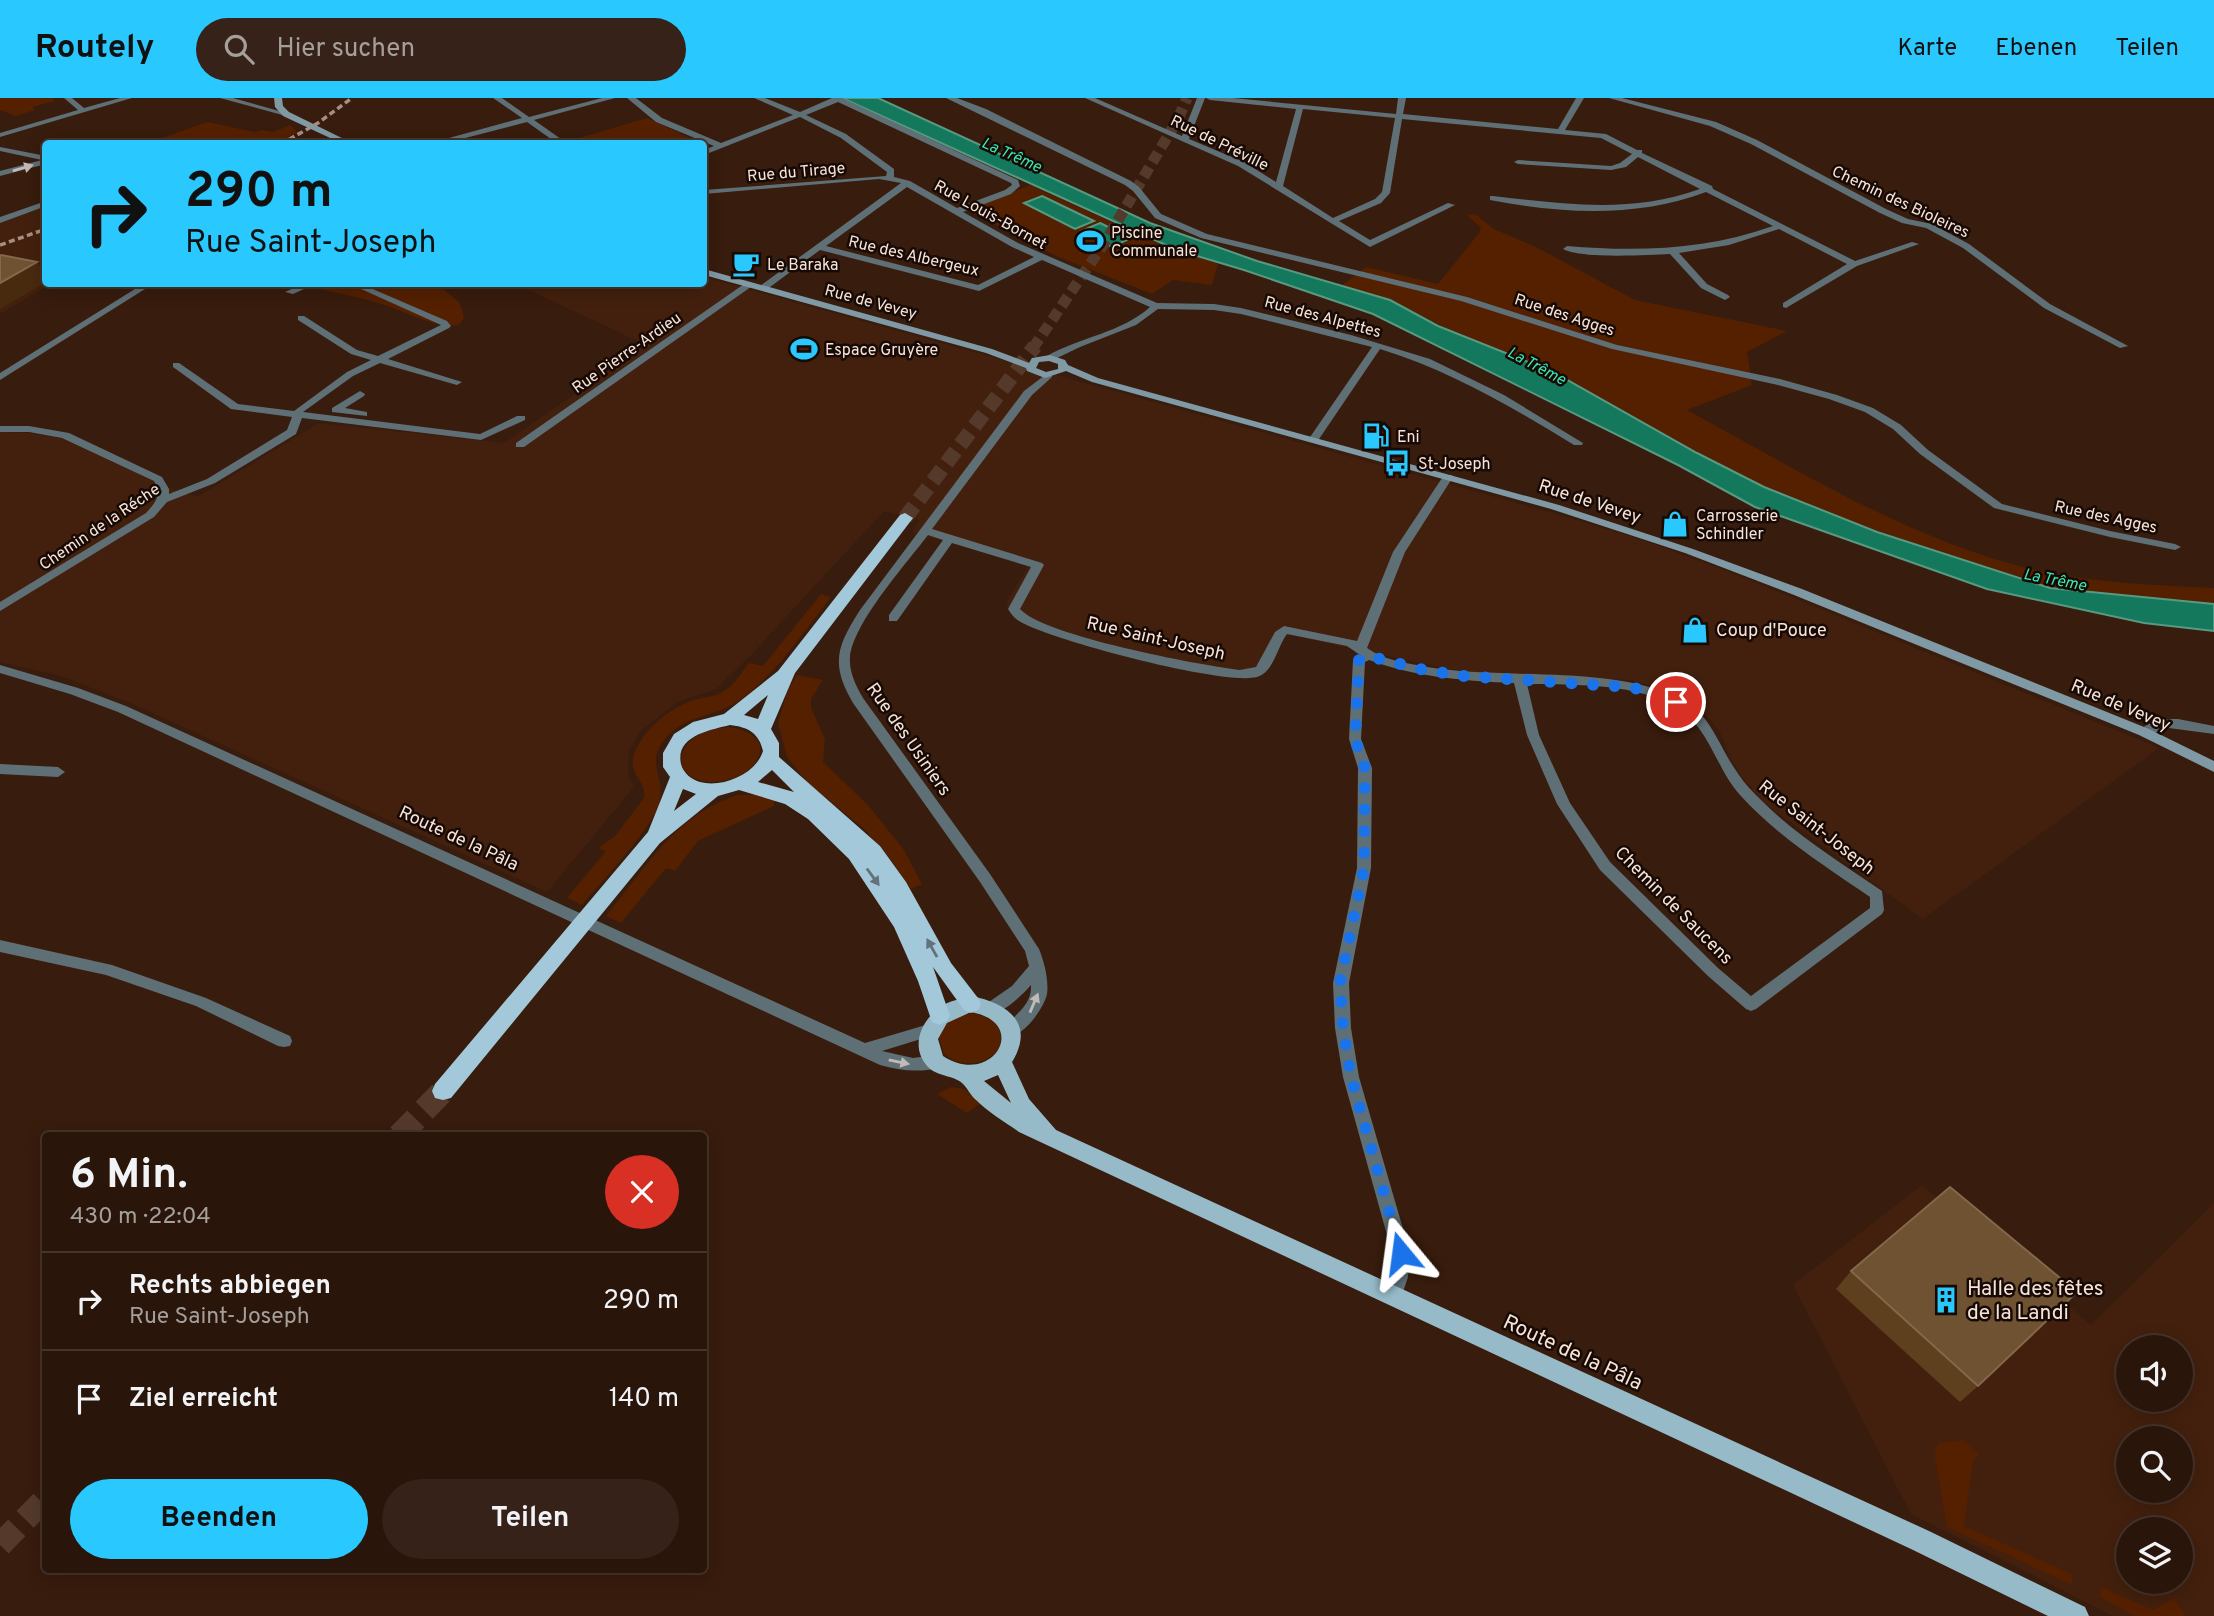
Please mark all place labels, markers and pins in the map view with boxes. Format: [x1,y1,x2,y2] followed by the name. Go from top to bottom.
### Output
[1111,224,1197,262] place label: Piscine Communale
[1075,226,1105,256] sports icon: Piscine Communale
[731,249,761,279] cafe icon: Le Baraka
[767,256,838,276] place label: Le Baraka
[789,334,819,364] sports icon: Espace Gruyère
[825,341,938,361] place label: Espace Gruyère
[1361,421,1391,451] fuel station icon: Eni
[1397,428,1420,448] place label: Eni
[1382,448,1412,478] bus stop icon: St-Joseph
[1418,455,1491,475] place label: St-Joseph
[1696,507,1778,545] place label: Carrosserie Schindler
[1660,509,1690,539] shop icon: Carrosserie Schindler
[1680,615,1710,645] shop icon: Coup d'Pouce
[1716,620,1827,643] place label: Coup d'Pouce
[1646,672,1706,732] pin
[1967,1276,2104,1327] place label: Halle des fêtes de la Landi
[1931,1285,1961,1315] building icon: Halle des fêtes de la Landi

